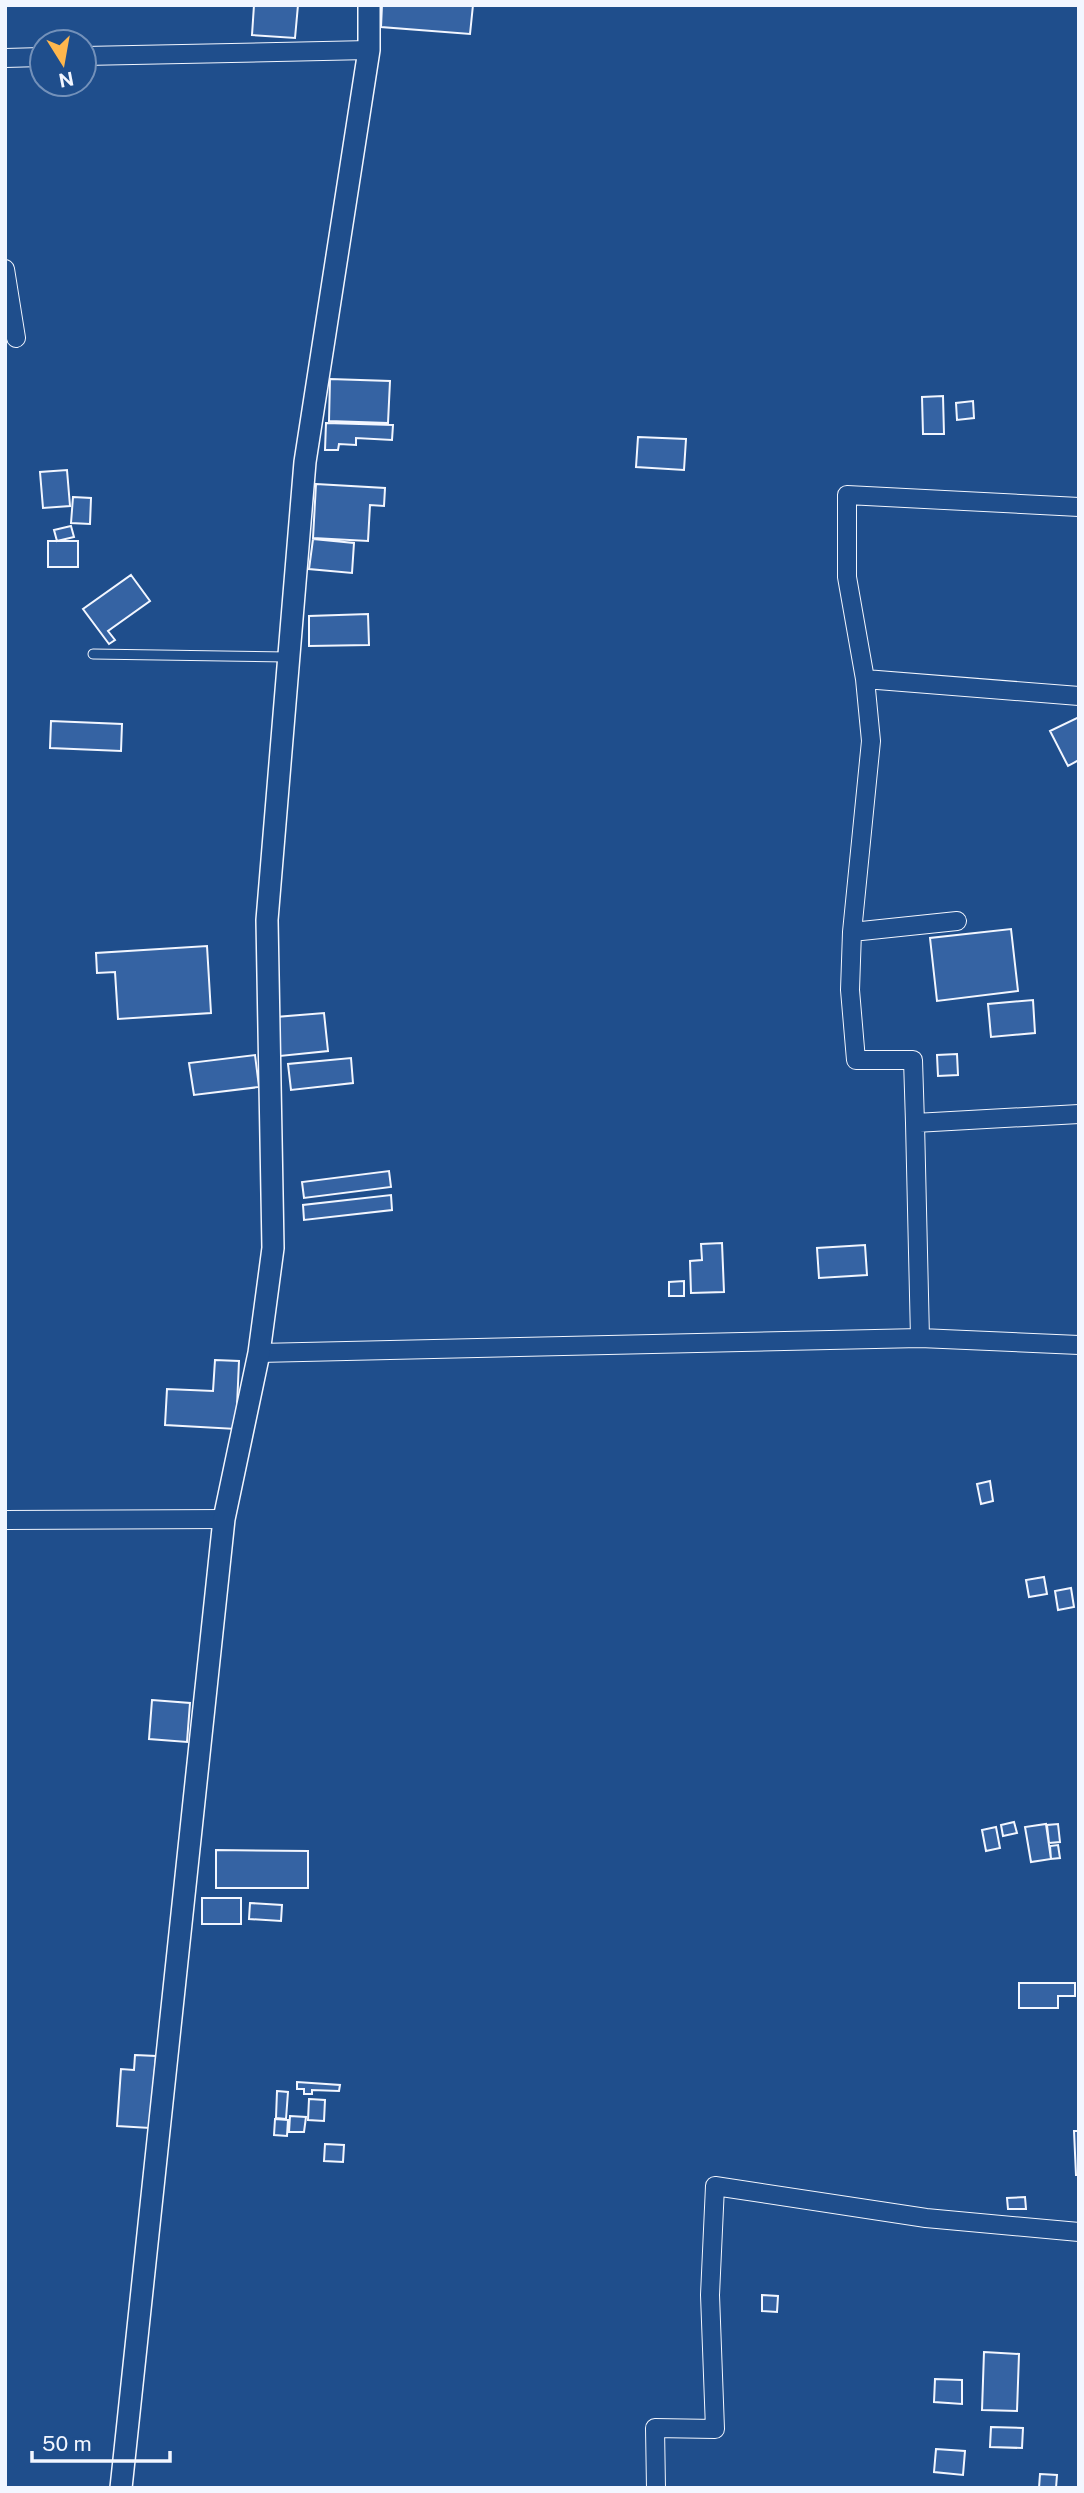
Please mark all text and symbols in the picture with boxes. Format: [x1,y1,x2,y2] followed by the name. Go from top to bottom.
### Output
[28,28,98,98] north arrow
[57,67,76,92] text: N
[32,2420,170,2464] scale bar
[42,2431,92,2456] text: 50 m

